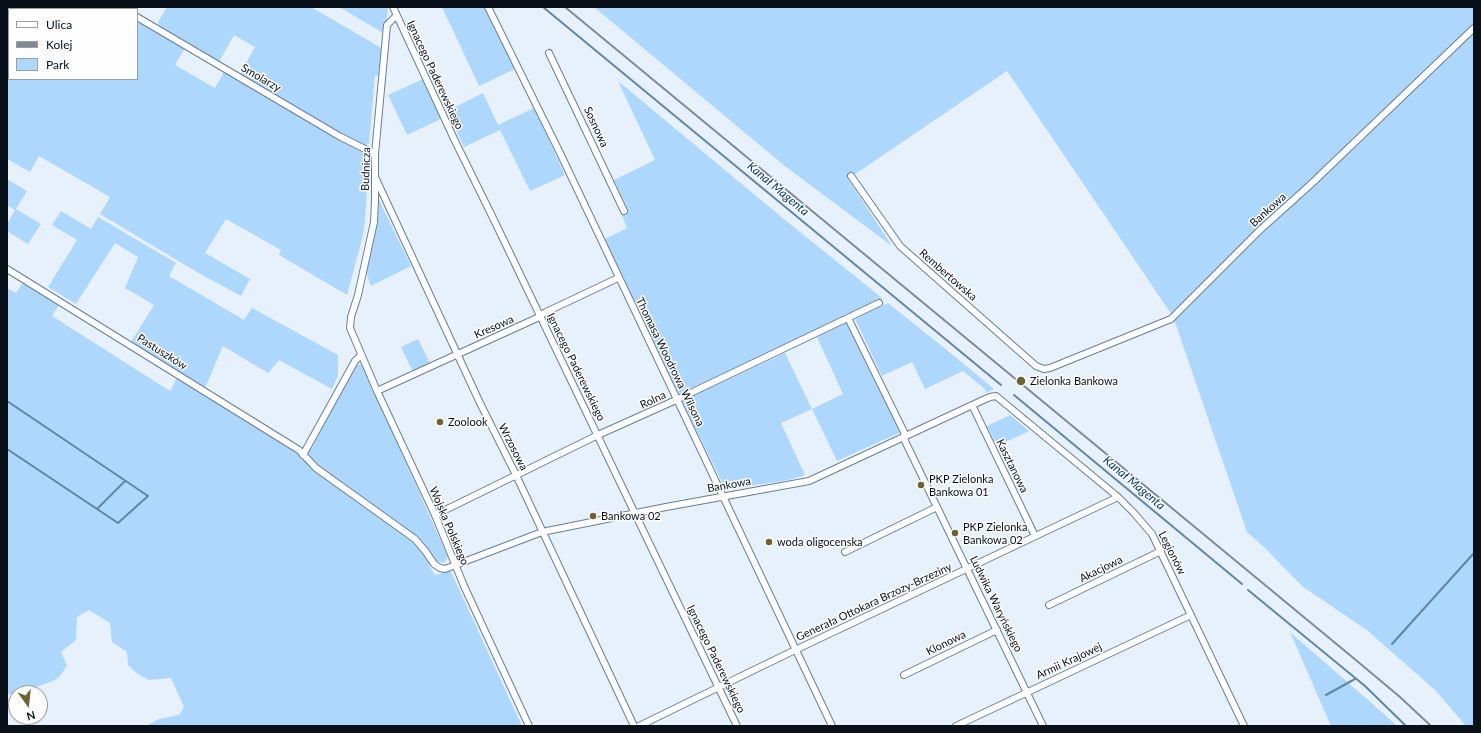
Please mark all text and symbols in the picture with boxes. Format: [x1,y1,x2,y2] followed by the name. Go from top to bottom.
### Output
[8,8,138,80] legend
[46,17,72,32] text: Ulica
[404,18,466,132] street label: Ignacego Paderewskiego
[46,37,72,52] text: Kolej
[46,57,69,72] text: Park
[239,61,283,95] street label: Smolarzy
[581,105,611,149] street label: Sosnowa
[359,147,373,191] street label: Budnicza
[744,159,812,219] water label: Kanał Magenta
[1247,190,1289,230] street label: Bankowa
[917,246,979,304] street label: Rembertowska
[633,295,707,429] street label: Thomasa Woodrowa Wilsona
[544,311,608,423] street label: Ignacego Paderewskiego
[472,312,516,342] street label: Kresowa
[135,331,189,373] street label: Pastuszków
[1030,374,1118,388] place label: Zielonka Bankowa
[1015,375,1027,387] marker: Zielonka Bankowa
[638,388,668,412] street label: Rolna
[448,415,487,429] place label: Zoolook
[435,417,445,427] marker: Zoolook
[496,421,530,473] street label: Wrzosowa
[993,437,1031,495] street label: Kasztanowa
[1100,453,1168,513] water label: Kanał Magenta
[929,472,993,498] place label: PKP Zielonka Bankowa 01
[706,475,752,495] street label: Bankowa
[916,480,926,490] marker: PKP Zielonka Bankowa 01
[426,485,472,567] street label: Wojska Polskiego
[601,509,661,523] place label: Bankowa 02
[588,511,598,521] marker: Bankowa 02
[963,520,1027,546] place label: PKP Zielonka Bankowa 02
[950,528,960,538] marker: PKP Zielonka Bankowa 02
[1156,529,1188,577] street label: Legionów
[777,535,863,549] place label: woda oligocenska
[764,537,774,547] marker: woda oligocenska
[1077,553,1125,585] street label: Akacjowa
[967,554,1025,654] street label: Ludwika Waryńskiego
[794,560,954,644] street label: Generała Ottokara Brzozy-Brzeziny
[684,603,748,715] street label: Ignacego Paderewskiego
[924,628,968,658] street label: Klonowa
[1034,640,1104,682] street label: Armii Krajowej
[8,685,48,725] north arrow
[25,709,37,723] text: N

